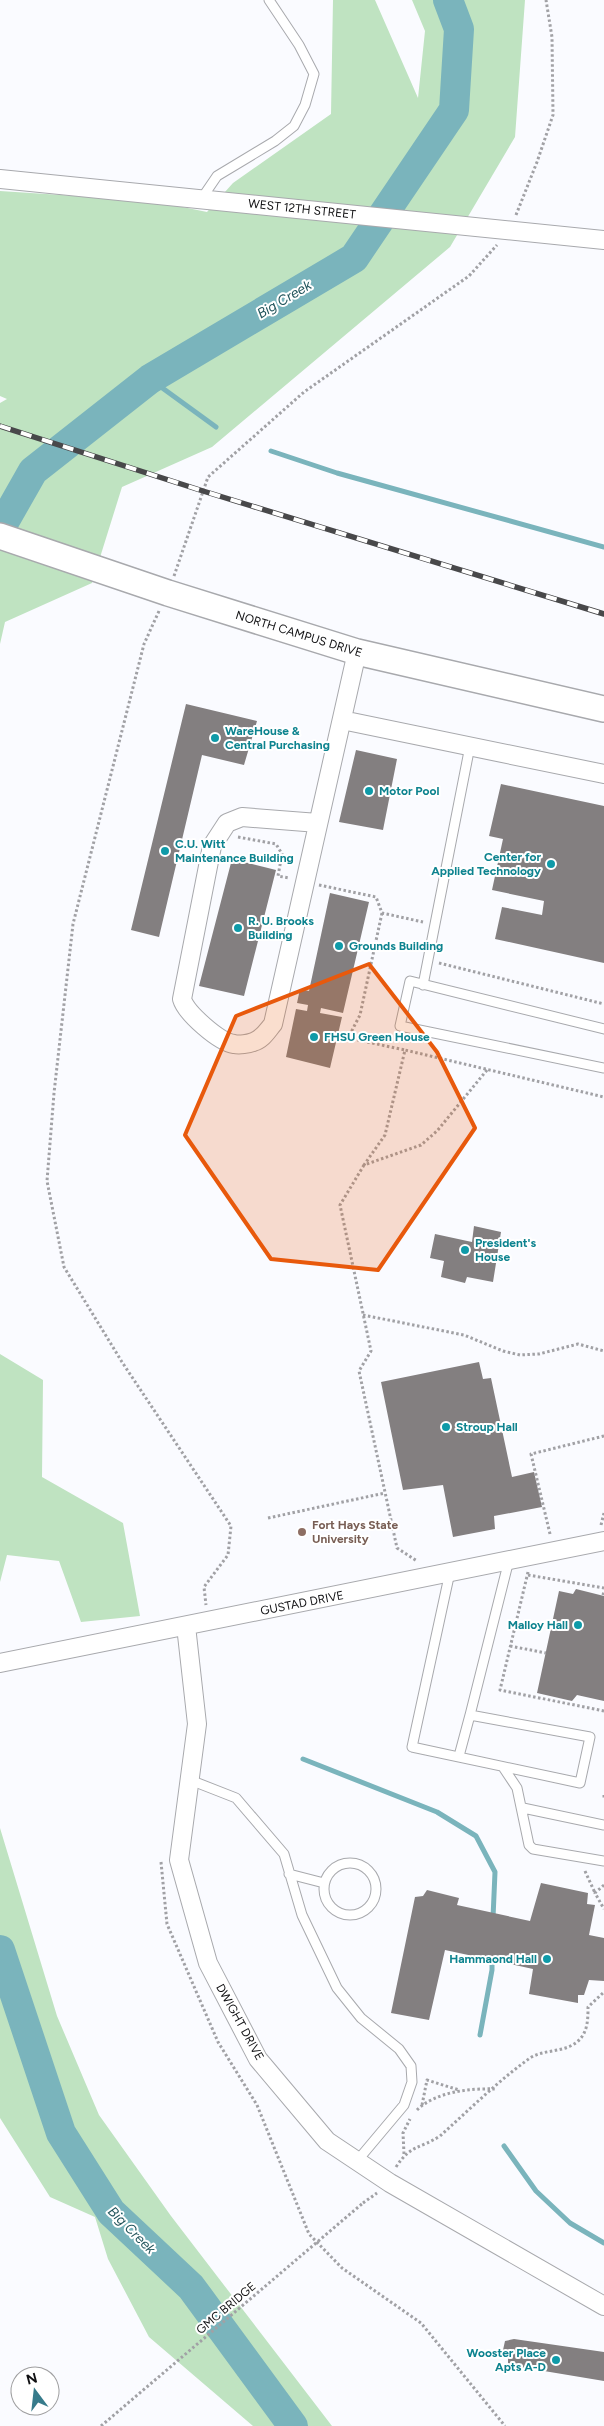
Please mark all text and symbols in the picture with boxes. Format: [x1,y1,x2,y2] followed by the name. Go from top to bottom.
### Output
[247,196,357,222] street label: WEST 12TH STREET
[254,276,316,322] water label: Big Creek
[234,608,364,660] street label: NORTH CAMPUS DRIVE
[225,724,330,752] place label: WareHouse & Central Purchasing
[209,732,221,744] marker: WareHouse & Central Purchasing
[379,784,439,798] place label: Motor Pool
[363,785,375,797] marker: Motor Pool
[175,837,294,865] place label: C.U. Witt Maintenance Building
[159,845,171,857] marker: C.U. Witt Maintenance Building
[431,850,541,878] place label: Center for Applied Technology
[545,858,557,870] marker: Center for Applied Technology
[248,914,314,942] place label: R. U. Brooks Building
[232,922,244,934] marker: R. U. Brooks Building
[349,939,443,953] place label: Grounds Building
[333,940,345,952] marker: Grounds Building
[324,1030,430,1044] place label: FHSU Green House
[308,1031,320,1043] marker: FHSU Green House
[475,1236,537,1264] place label: President's House
[459,1244,471,1256] marker: President's House
[456,1420,518,1434] place label: Stroup Hall
[440,1421,452,1433] marker: Stroup Hall
[312,1518,398,1546] place label: Fort Hays State University
[296,1526,308,1538] marker: Fort Hays State University
[259,1588,345,1618] street label: GUSTAD DRIVE
[508,1618,568,1632] place label: Malloy Hall
[572,1619,584,1631] marker: Malloy Hall
[449,1952,537,1966] place label: Hammaond Hall
[541,1953,553,1965] marker: Hammaond Hall
[213,1981,267,2063] street label: DWIGHT DRIVE
[104,2203,160,2259] water label: Big Creek
[193,2279,259,2337] street label: GMC BRIDGE
[467,2346,546,2374] place label: Wooster Place Apts A-D
[550,2354,562,2366] marker: Wooster Place Apts A-D
[10,2366,60,2416] north arrow
[24,2369,39,2389] text: N

